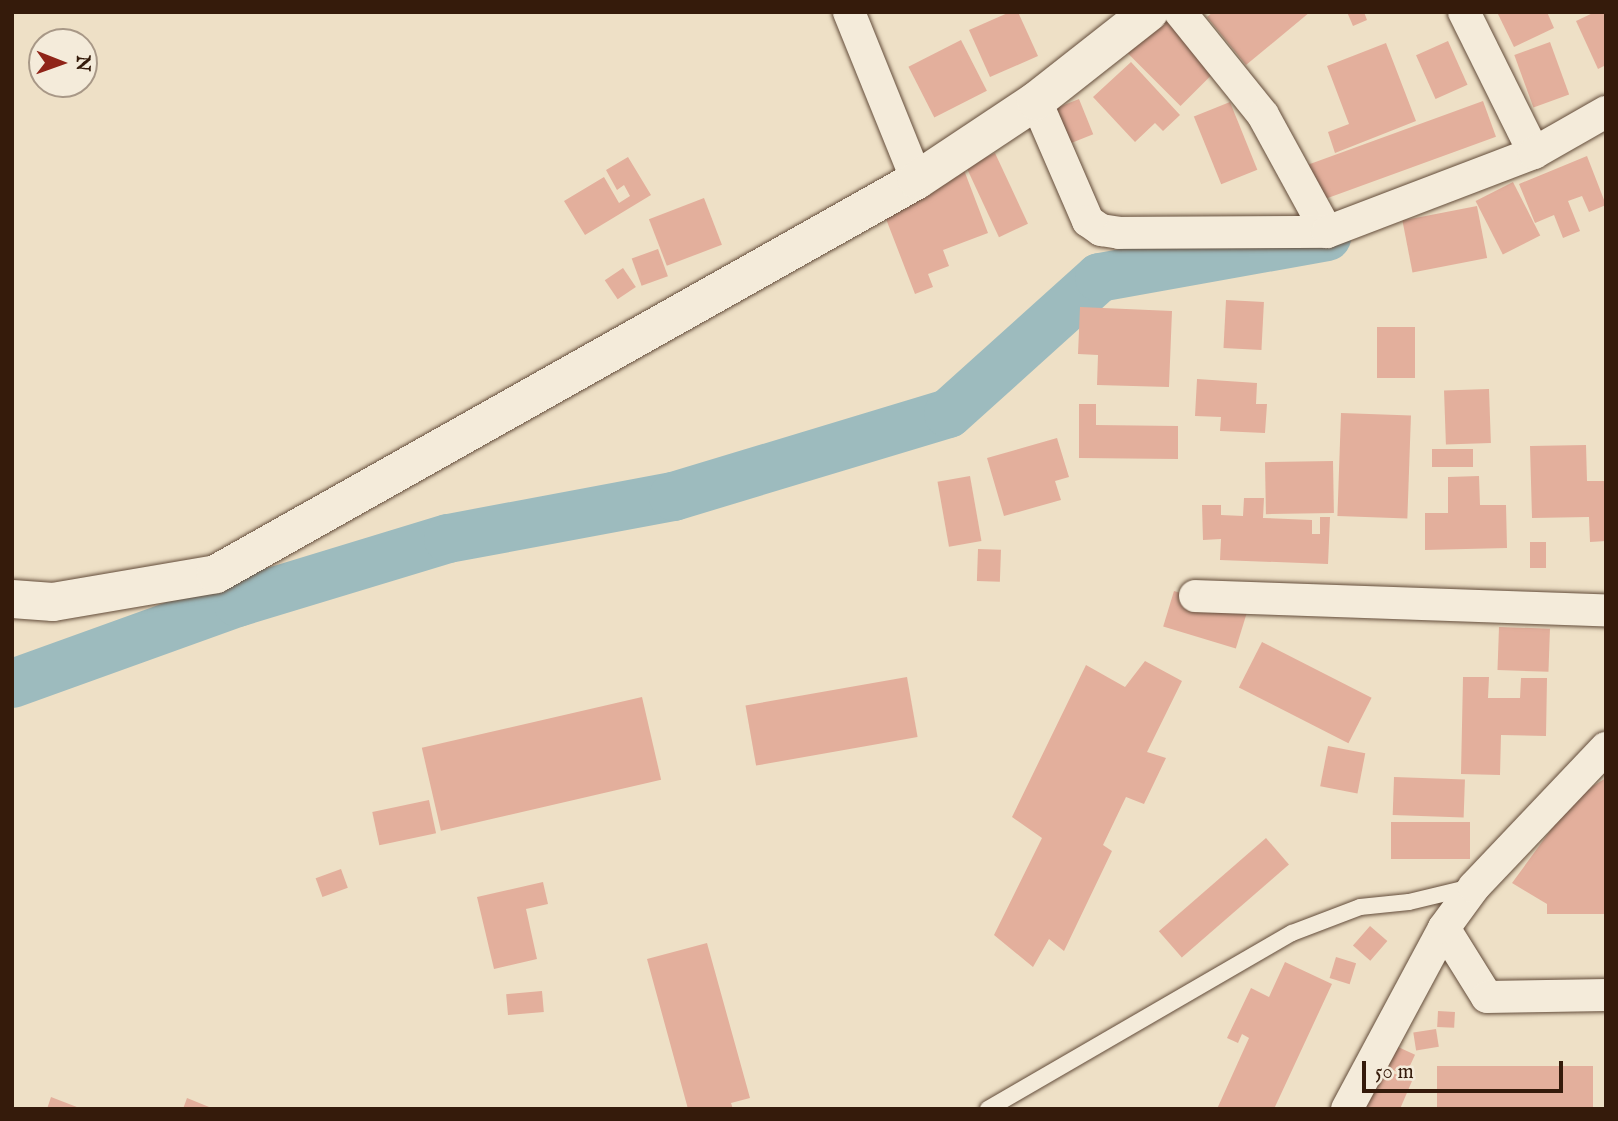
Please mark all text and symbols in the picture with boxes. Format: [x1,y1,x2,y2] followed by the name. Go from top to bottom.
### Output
[28,28,98,98] north arrow
[70,55,94,72] text: N
[1366,1048,1567,1092] scale bar
[1375,1059,1414,1086] text: 50 m

